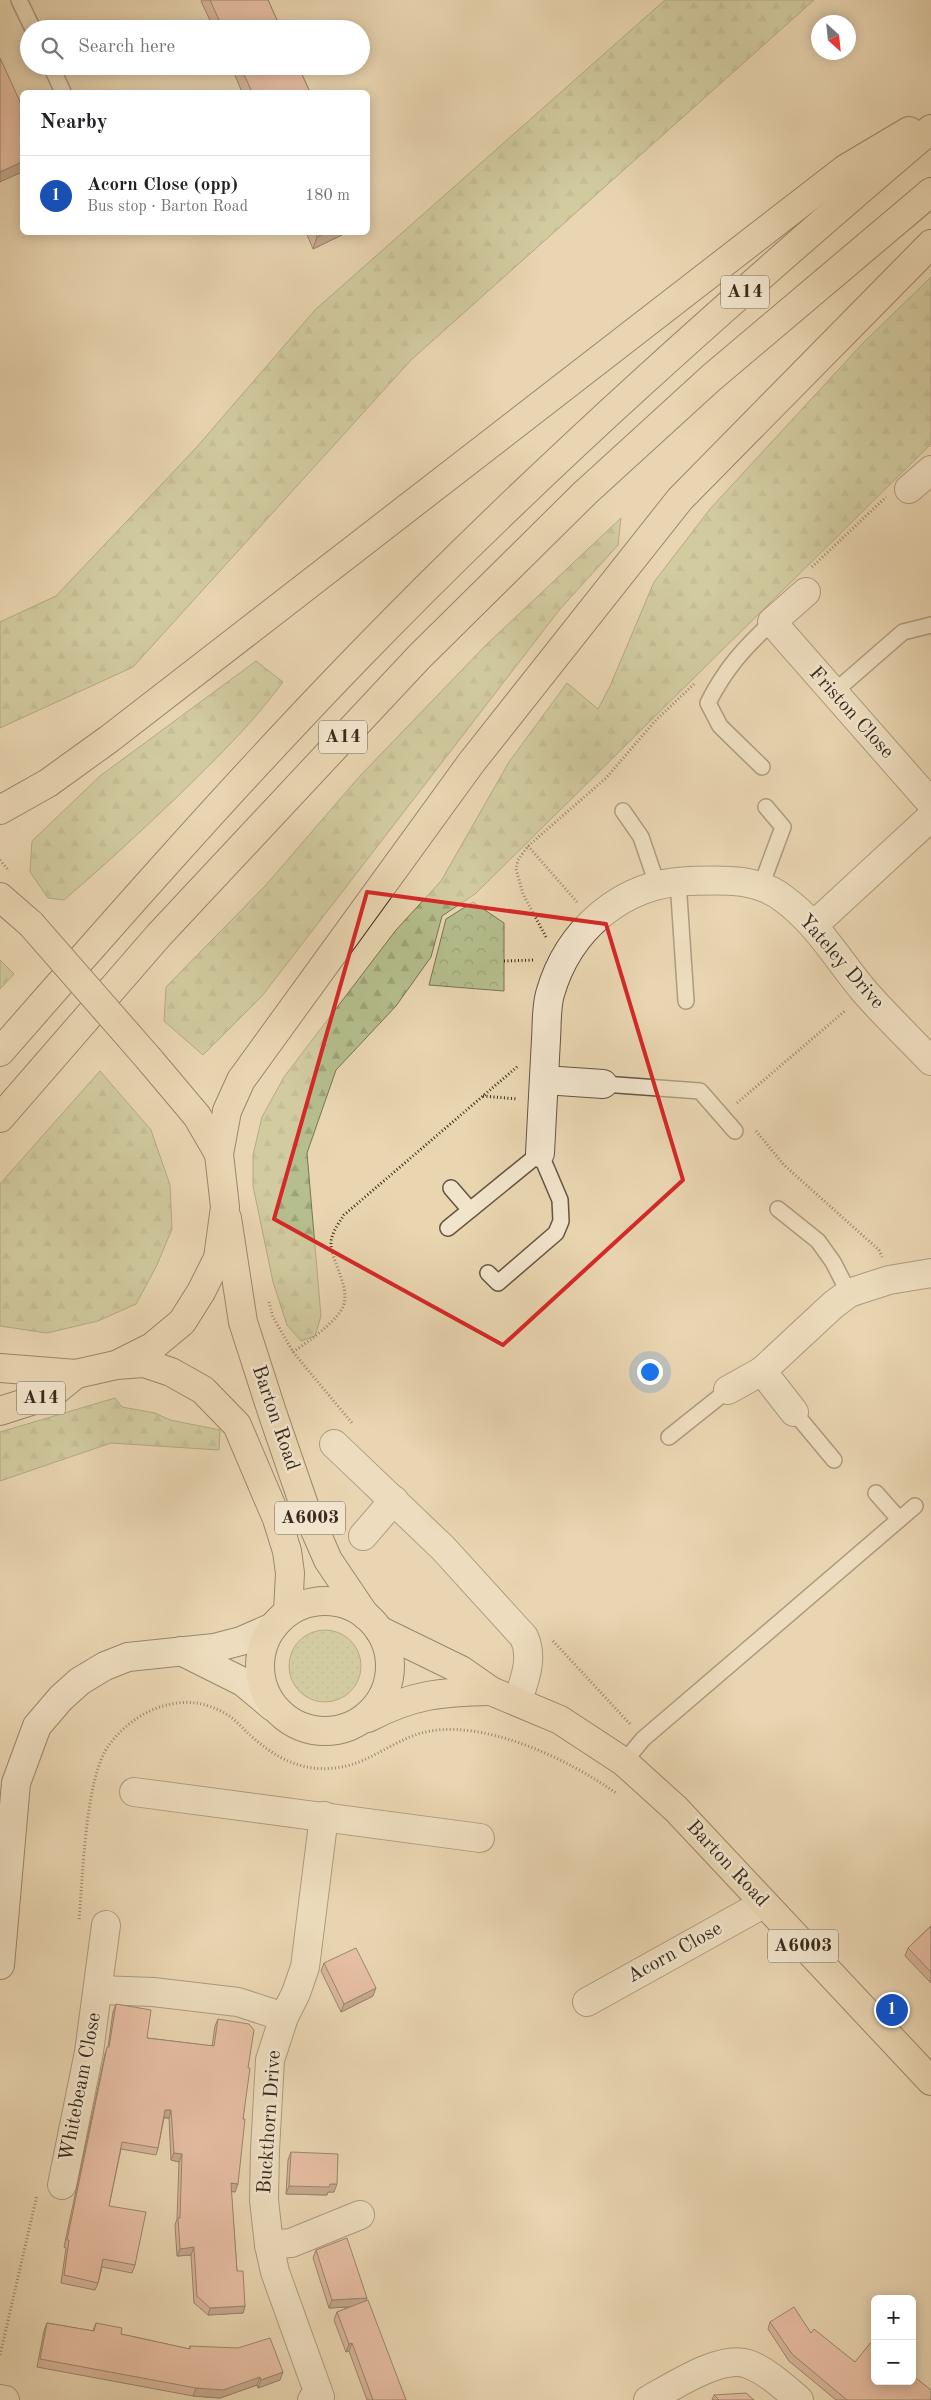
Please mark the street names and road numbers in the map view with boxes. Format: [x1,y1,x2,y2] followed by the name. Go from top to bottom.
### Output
[721,276,769,308] road number: A14
[805,663,897,763] street label: Friston Close
[319,720,367,754] road number: A14
[795,911,887,1013] street label: Yateley Drive
[248,1363,302,1473] street label: Barton Road
[17,1382,65,1415] road number: A14
[275,1502,345,1535] road number: A6003
[682,1817,772,1911] street label: Barton Road
[624,1919,726,1987] street label: Acorn Close
[768,1930,838,1962] road number: A6003
[57,2011,105,2163] street label: Whitebeam Close
[255,2049,285,2195] street label: Buckthorn Drive

